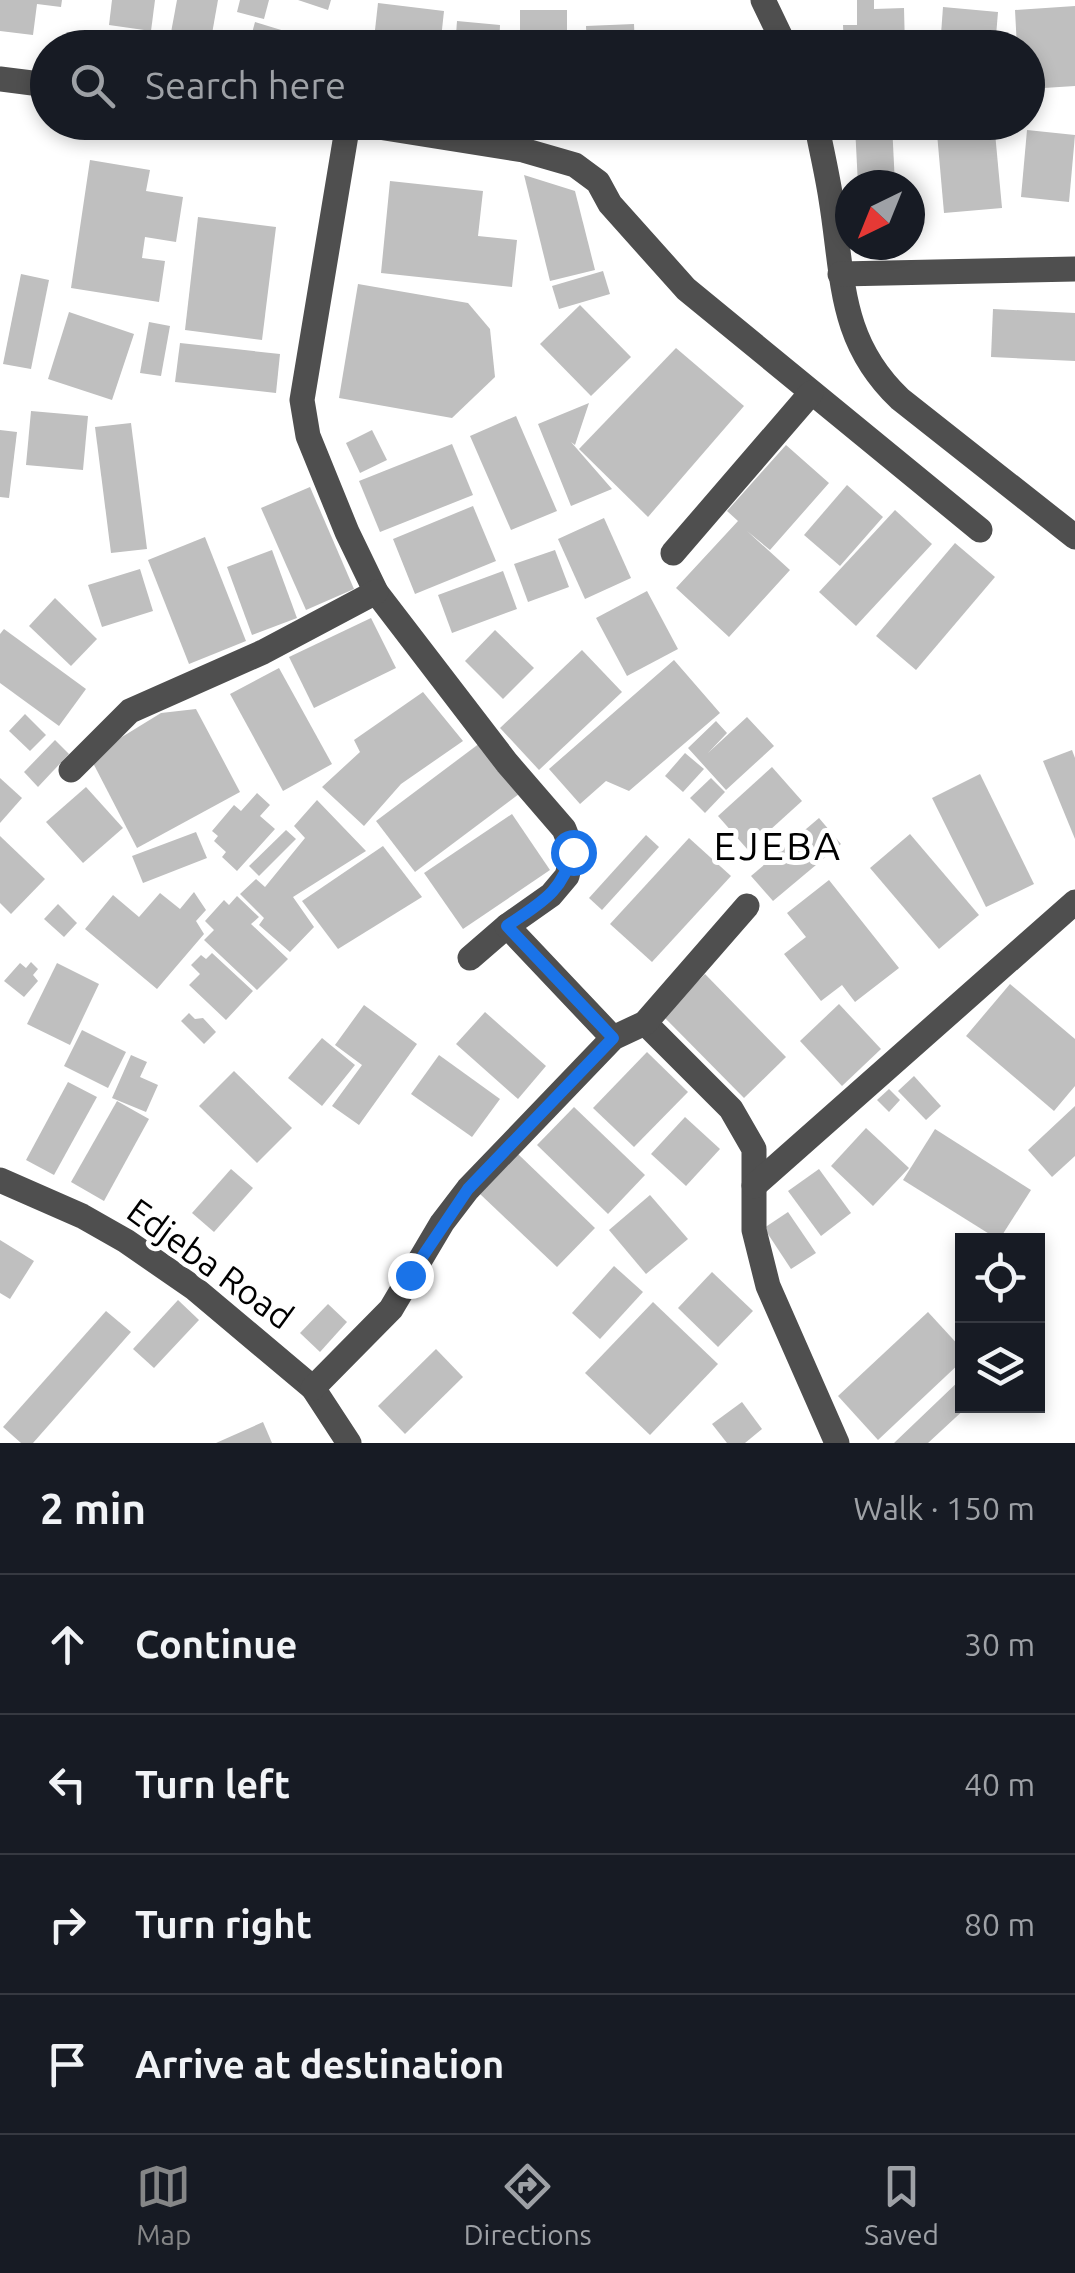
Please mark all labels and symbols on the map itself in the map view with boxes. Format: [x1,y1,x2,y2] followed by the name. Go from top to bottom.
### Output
[835,170,925,260] north arrow
[713,823,843,868] district label: EJEBA
[551,830,597,876] route start
[120,1190,301,1337] street label: Edjeba Road
[388,1253,434,1299] route end

